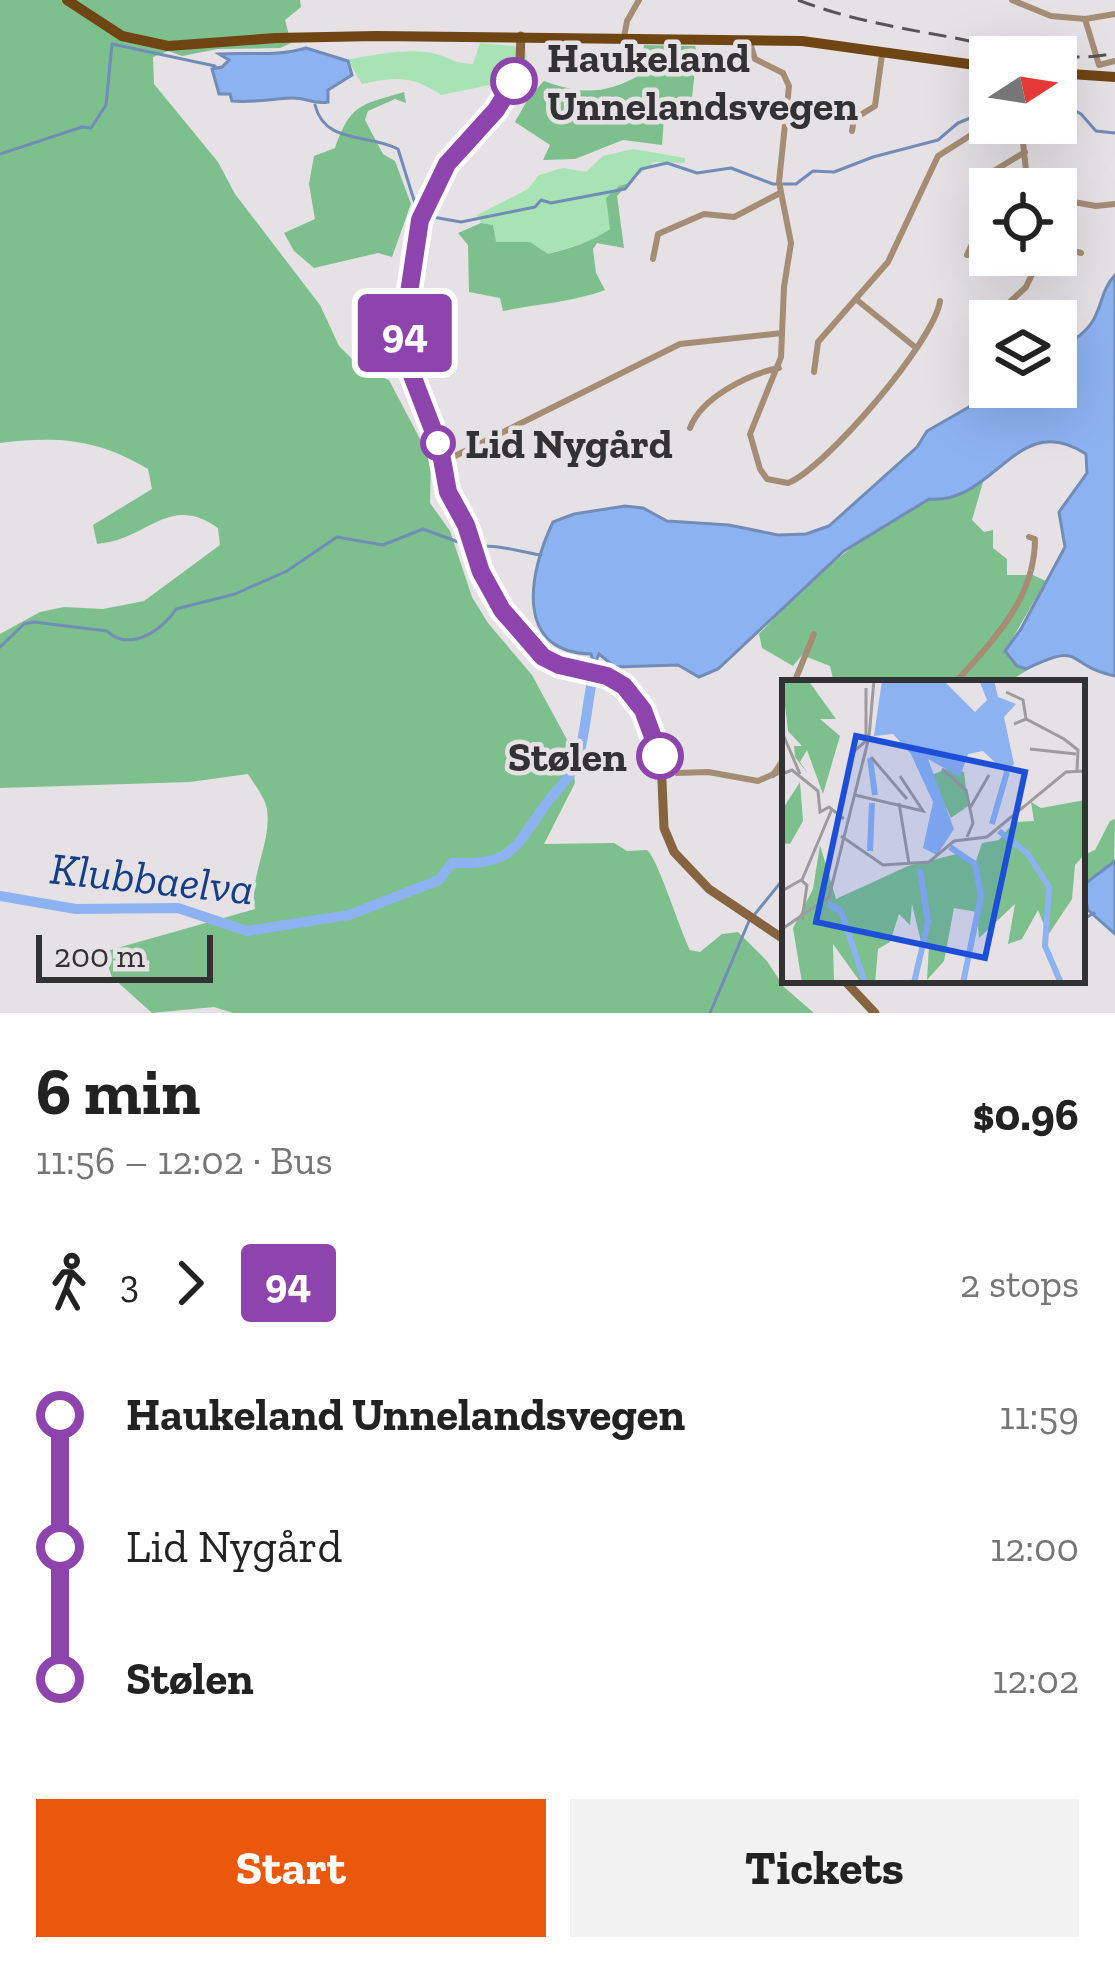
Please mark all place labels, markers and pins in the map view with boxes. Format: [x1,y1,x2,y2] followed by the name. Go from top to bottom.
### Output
[547,32,858,131] place label: Haukeland Unnelandsvegen
[492,59,536,103] marker: Haukeland Unnelandsvegen
[465,418,673,469] place label: Lid Nygård
[422,427,454,459] marker: Lid Nygård
[508,731,627,782] place label: Stølen
[638,734,682,778] marker: Stølen

